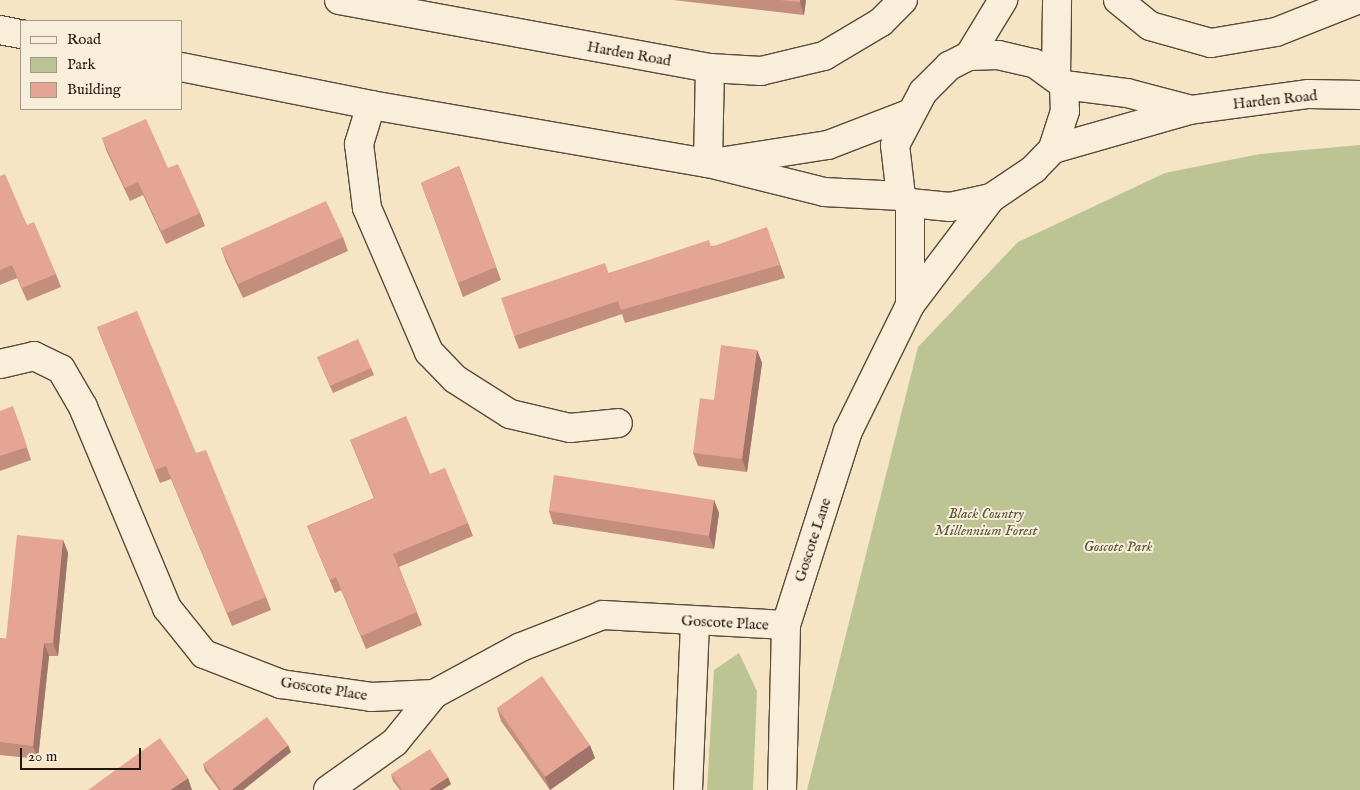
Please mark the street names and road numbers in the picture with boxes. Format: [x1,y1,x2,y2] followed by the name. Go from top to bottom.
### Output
[586,38,672,70] street label: Harden Road
[1232,87,1318,113] street label: Harden Road
[791,496,835,584] street label: Goscote Lane
[681,612,769,634] street label: Goscote Place
[279,673,369,705] street label: Goscote Place

